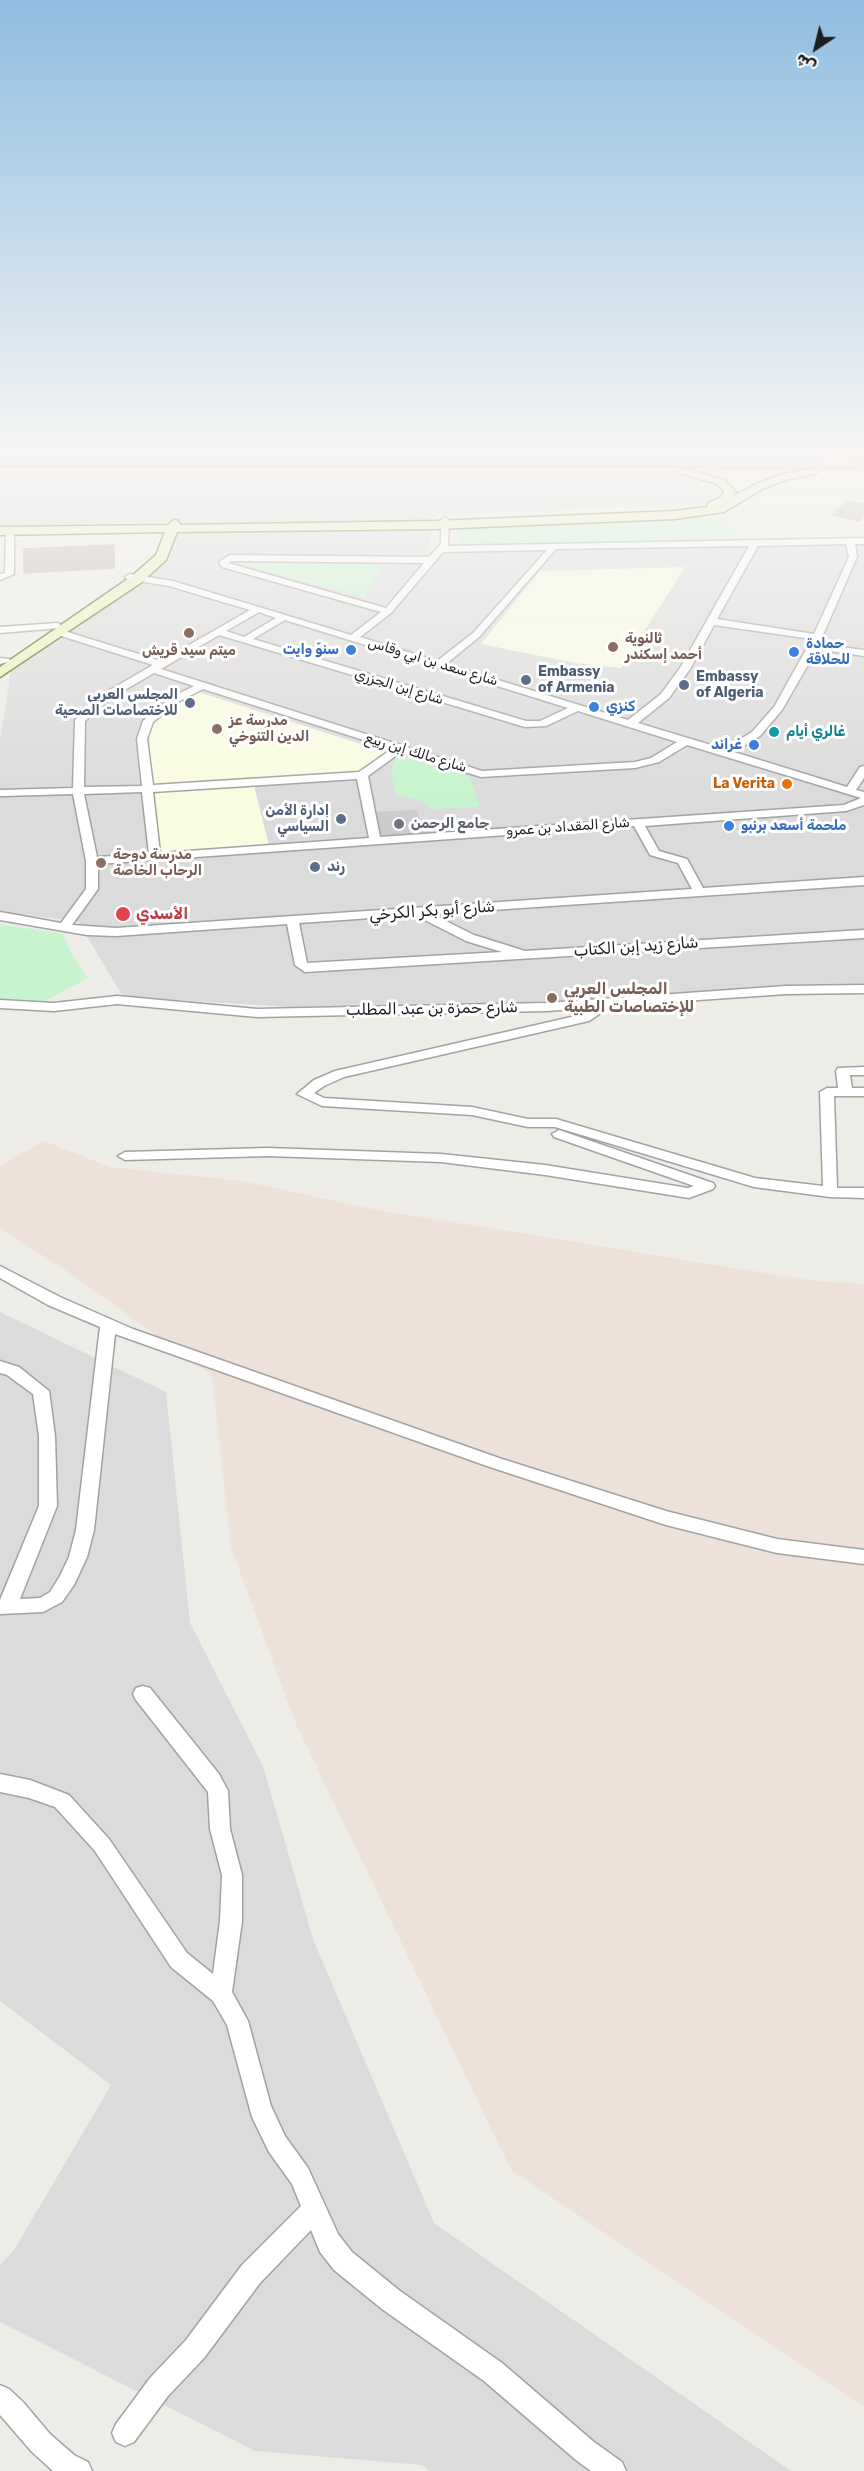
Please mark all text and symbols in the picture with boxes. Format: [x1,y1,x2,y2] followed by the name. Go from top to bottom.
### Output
[786,18,846,78] north arrow
[792,50,819,77] text: ش
[182,626,196,640] marker: ميتم سيد قريش
[625,631,702,664] place label: ثالنوية أحمد إسكندر
[366,634,500,690] street label: شارع سعد بن ابي وقاس
[806,636,850,668] place label: حمادة للحلاقة
[606,640,620,654] marker: ثالنوية أحمد إسكندر
[283,642,339,658] place label: سنوّ وايت
[142,643,236,659] place label: ميتم سيد قريش
[344,643,358,657] marker: سنوّ وايت
[787,645,801,659] marker: حمادة للحلاقة
[538,664,614,696] place label: Embassy of Armenia
[352,665,446,709] street label: شارع إبن الجزري
[696,669,764,702] place label: Embassy of Algeria
[519,673,533,687] marker: Embassy of Armenia
[677,678,691,692] marker: Embassy of Algeria
[55,687,178,720] place label: المجلس العربي للاختصاصات الصحية
[183,696,197,710] marker: المجلس العربي للاختصاصات الصحية
[606,699,635,715] place label: كنزي
[587,700,601,714] marker: كنزي
[229,713,309,746] place label: مدرسة عز الدين التنوخي
[210,722,224,736] marker: مدرسة عز الدين التنوخي
[786,724,845,740] place label: غالري أيام
[767,725,781,739] marker: غالري أيام
[363,730,469,776] street label: شارع مالك إبن ربيع
[711,737,742,753] place label: غراند
[747,738,761,752] marker: غراند
[713,776,775,792] place label: La Verita
[780,777,794,791] marker: La Verita
[266,803,329,836] place label: إدارة الأمن السياسي
[334,812,348,826] marker: إدارة الأمن السياسي
[506,814,630,840] street label: شارع المقداد بن عمرو
[411,816,489,832] place label: جامع الرحمن
[392,817,406,831] marker: جامع الرحمن
[741,818,846,834] place label: ملحمة أسعد برنبو
[722,819,736,833] marker: ملحمة أسعد برنبو
[113,847,202,880] place label: مدرسة دوحة الرحاب الخاصة
[94,856,108,870] marker: مدرسة دوحة الرحاب الخاصة
[327,859,345,875] place label: رند
[308,860,322,874] marker: رند
[368,897,496,925] street label: شارع أبو بكر الكرخي
[136,904,188,924] place label: الأسدي
[114,905,132,923] marker: الأسدي
[573,933,699,961] street label: شارع زيد إبن الكتاب
[564,979,694,1017] place label: المجلس العربي للإختصاصات الطبية
[545,991,559,1005] marker: المجلس العربي للإختصاصات الطبية
[346,998,518,1020] street label: شارع حمزة بن عبد المطلب

